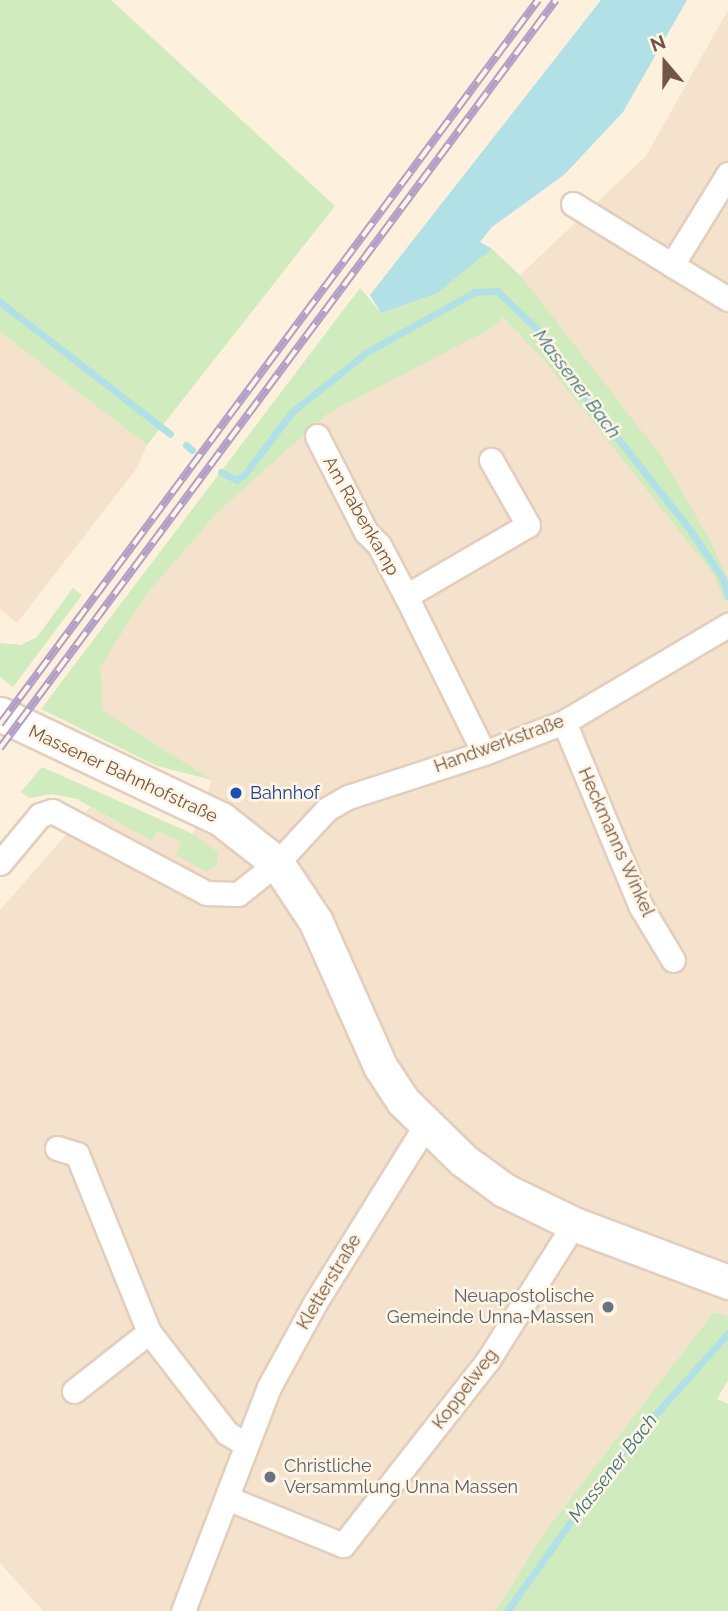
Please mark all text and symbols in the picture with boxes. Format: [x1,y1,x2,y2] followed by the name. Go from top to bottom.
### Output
[630,28,700,98] north arrow
[647,30,668,56] text: N
[528,325,626,443] water label: Massener Bach
[318,453,404,579] street label: Am Rabenkamp
[431,710,567,778] street label: Handwerkstraße
[25,721,221,827] street label: Massener Bahnhofstraße
[573,764,659,920] street label: Heckmanns Winkel
[250,782,320,804] place label: Bahnhof
[228,785,244,801] marker: Bahnhof
[292,1231,366,1333] street label: Kletterstraße
[387,1286,594,1328] place label: Neuapostolische Gemeinde Unna-Massen
[600,1299,616,1315] marker: Neuapostolische Gemeinde Unna-Massen
[428,1345,502,1433] street label: Koppelweg
[564,1409,662,1527] water label: Massener Bach
[284,1456,518,1498] place label: Christliche Versammlung Unna Massen
[262,1469,278,1485] marker: Christliche Versammlung Unna Massen

